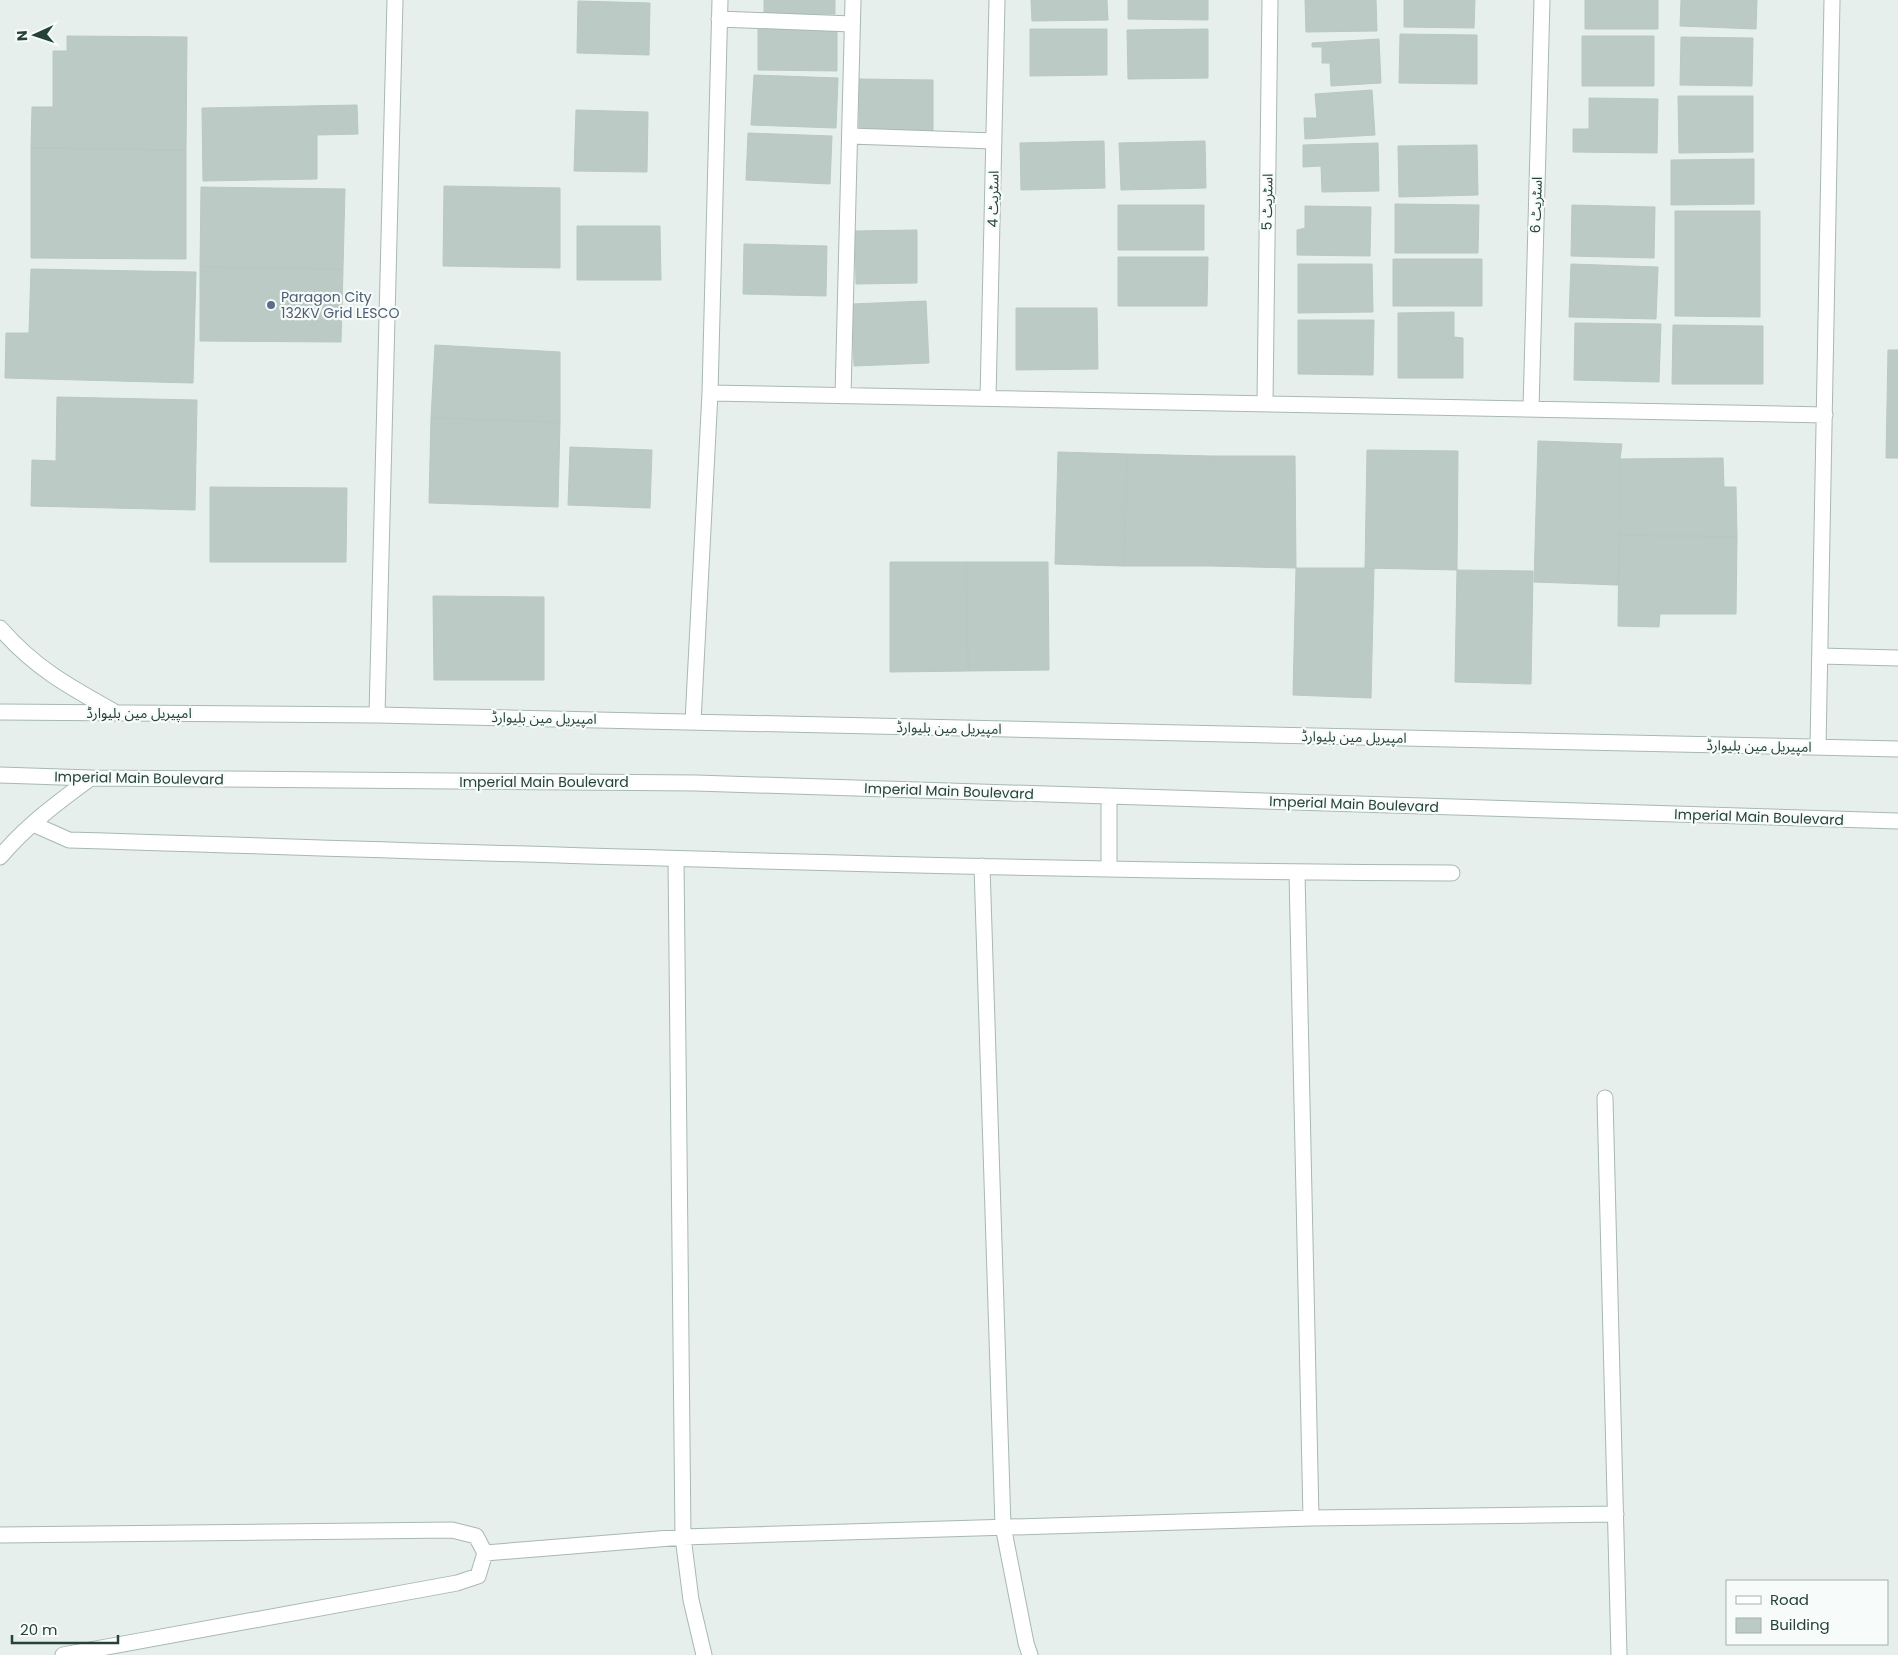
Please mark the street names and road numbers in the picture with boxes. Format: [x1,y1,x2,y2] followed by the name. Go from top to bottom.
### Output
[983,170,1003,228] street label: اسٹریٹ 4
[1257,173,1277,231] street label: اسٹریٹ 5
[1525,176,1547,234] street label: اسٹریٹ 6
[86,703,192,723] street label: امپیریل مین بلیوارڈ
[491,707,597,729] street label: امپیریل مین بلیوارڈ
[896,717,1002,739] street label: امپیریل مین بلیوارڈ
[1301,726,1407,748] street label: امپیریل مین بلیوارڈ
[1706,735,1812,757] street label: امپیریل مین بلیوارڈ
[54,767,224,789] street label: Imperial Main Boulevard
[459,772,629,792] street label: Imperial Main Boulevard
[864,778,1034,804] street label: Imperial Main Boulevard
[1269,791,1439,817] street label: Imperial Main Boulevard
[1674,804,1844,830] street label: Imperial Main Boulevard

